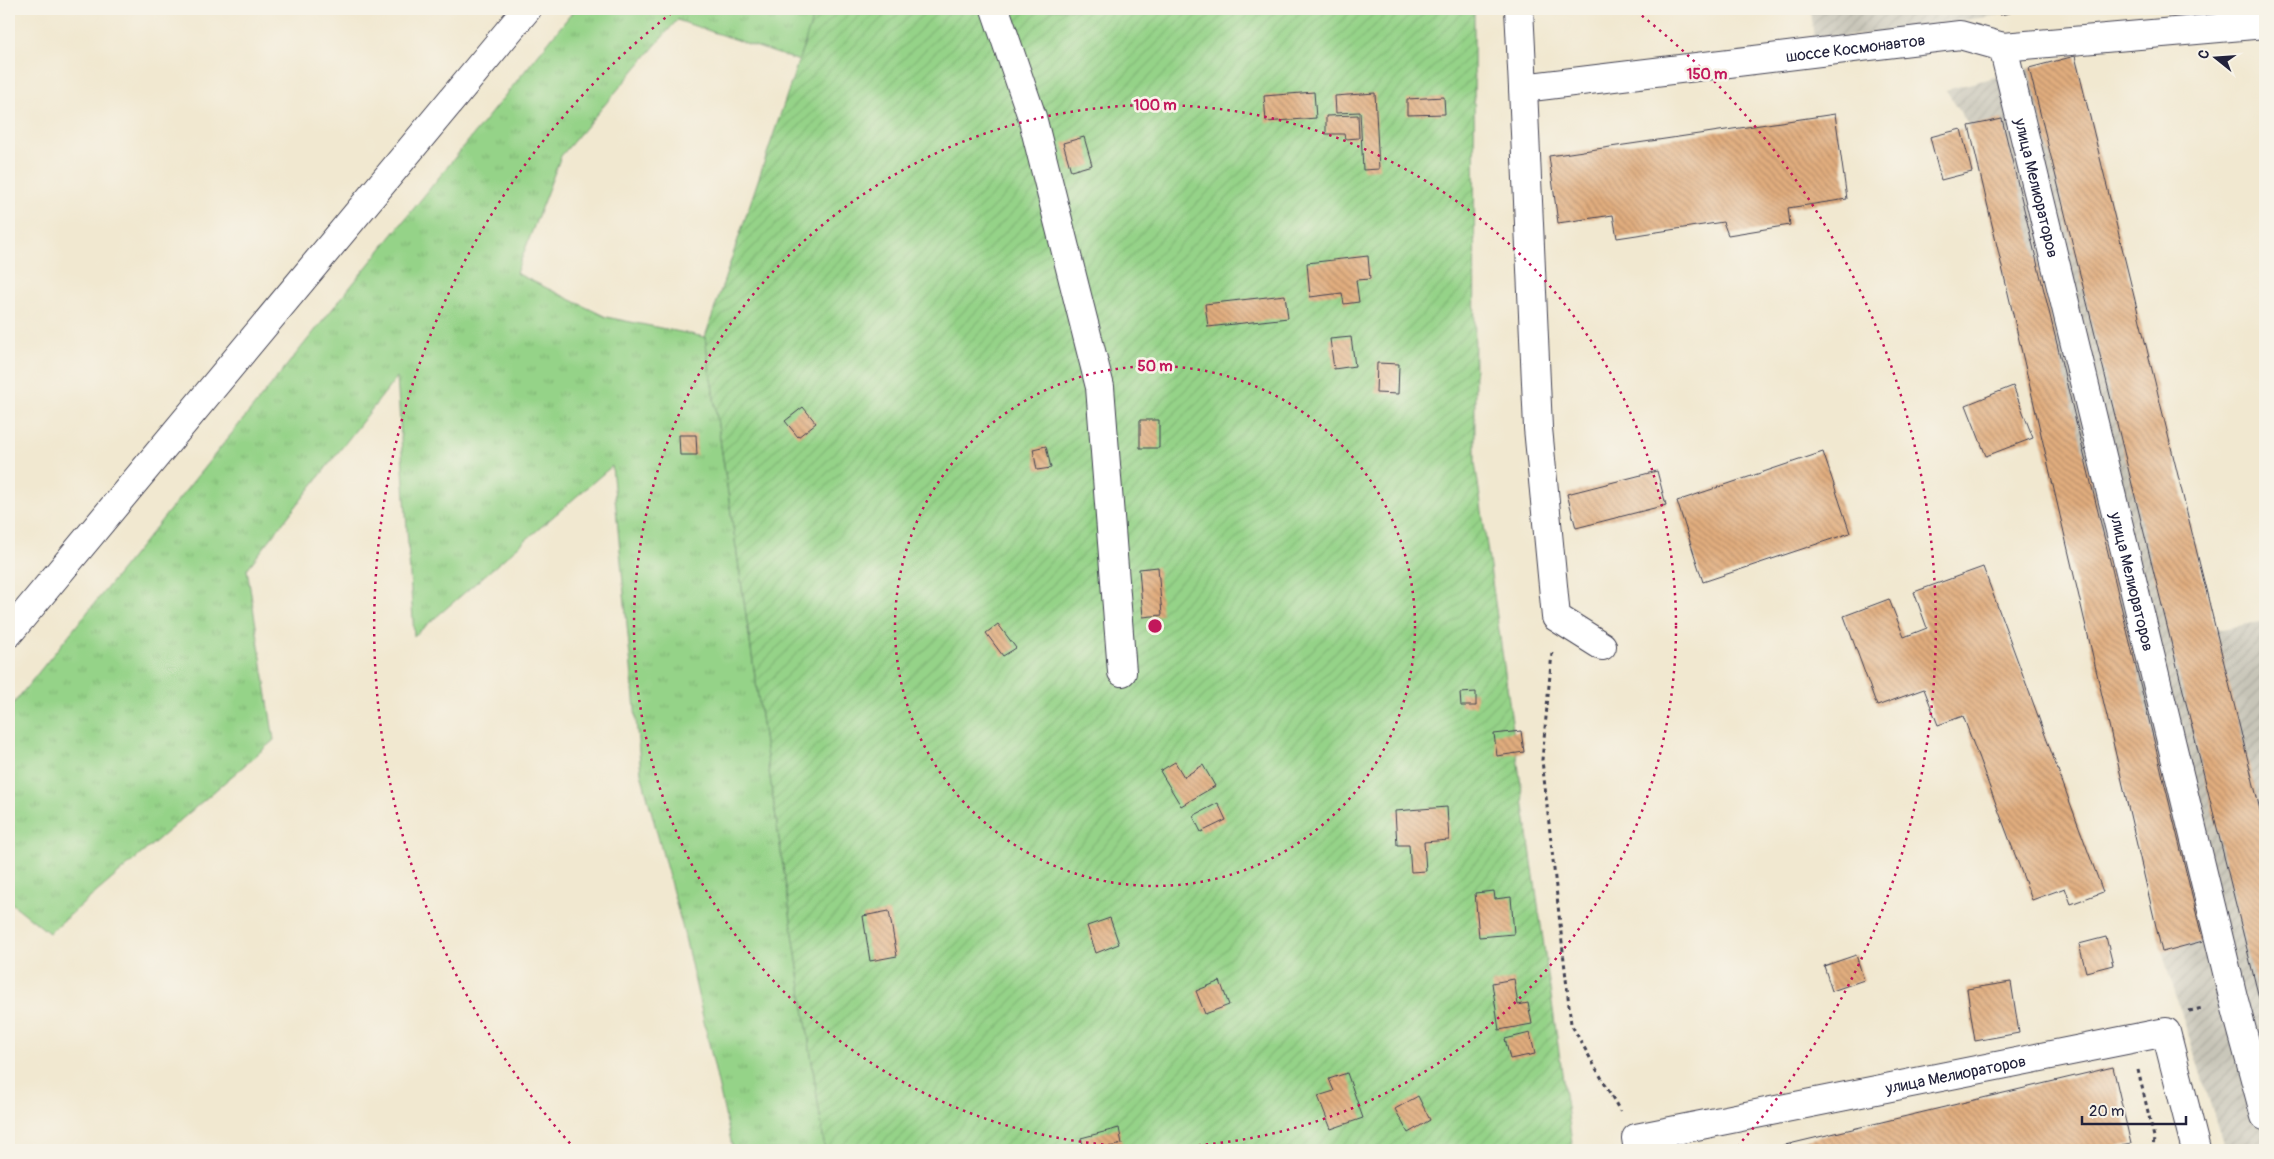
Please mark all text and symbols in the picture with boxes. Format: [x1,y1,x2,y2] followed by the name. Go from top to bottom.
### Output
[1785,30,1927,67] street label: шоссе Космонавтов
[2192,32,2242,82] north arrow
[2195,47,2214,61] text: С
[1687,65,1727,84] text: 150 m
[1134,96,1176,115] text: 100 m
[2009,116,2063,260] street label: улица Мелиораторов
[1138,357,1172,376] text: 50 m
[2105,509,2158,653] street label: улица Мелиораторов
[1146,617,1164,635] centre of rings
[1883,1051,2028,1099] street label: улица Мелиораторов
[2082,1094,2185,1126] scale bar
[2089,1102,2124,1121] text: 20 m

